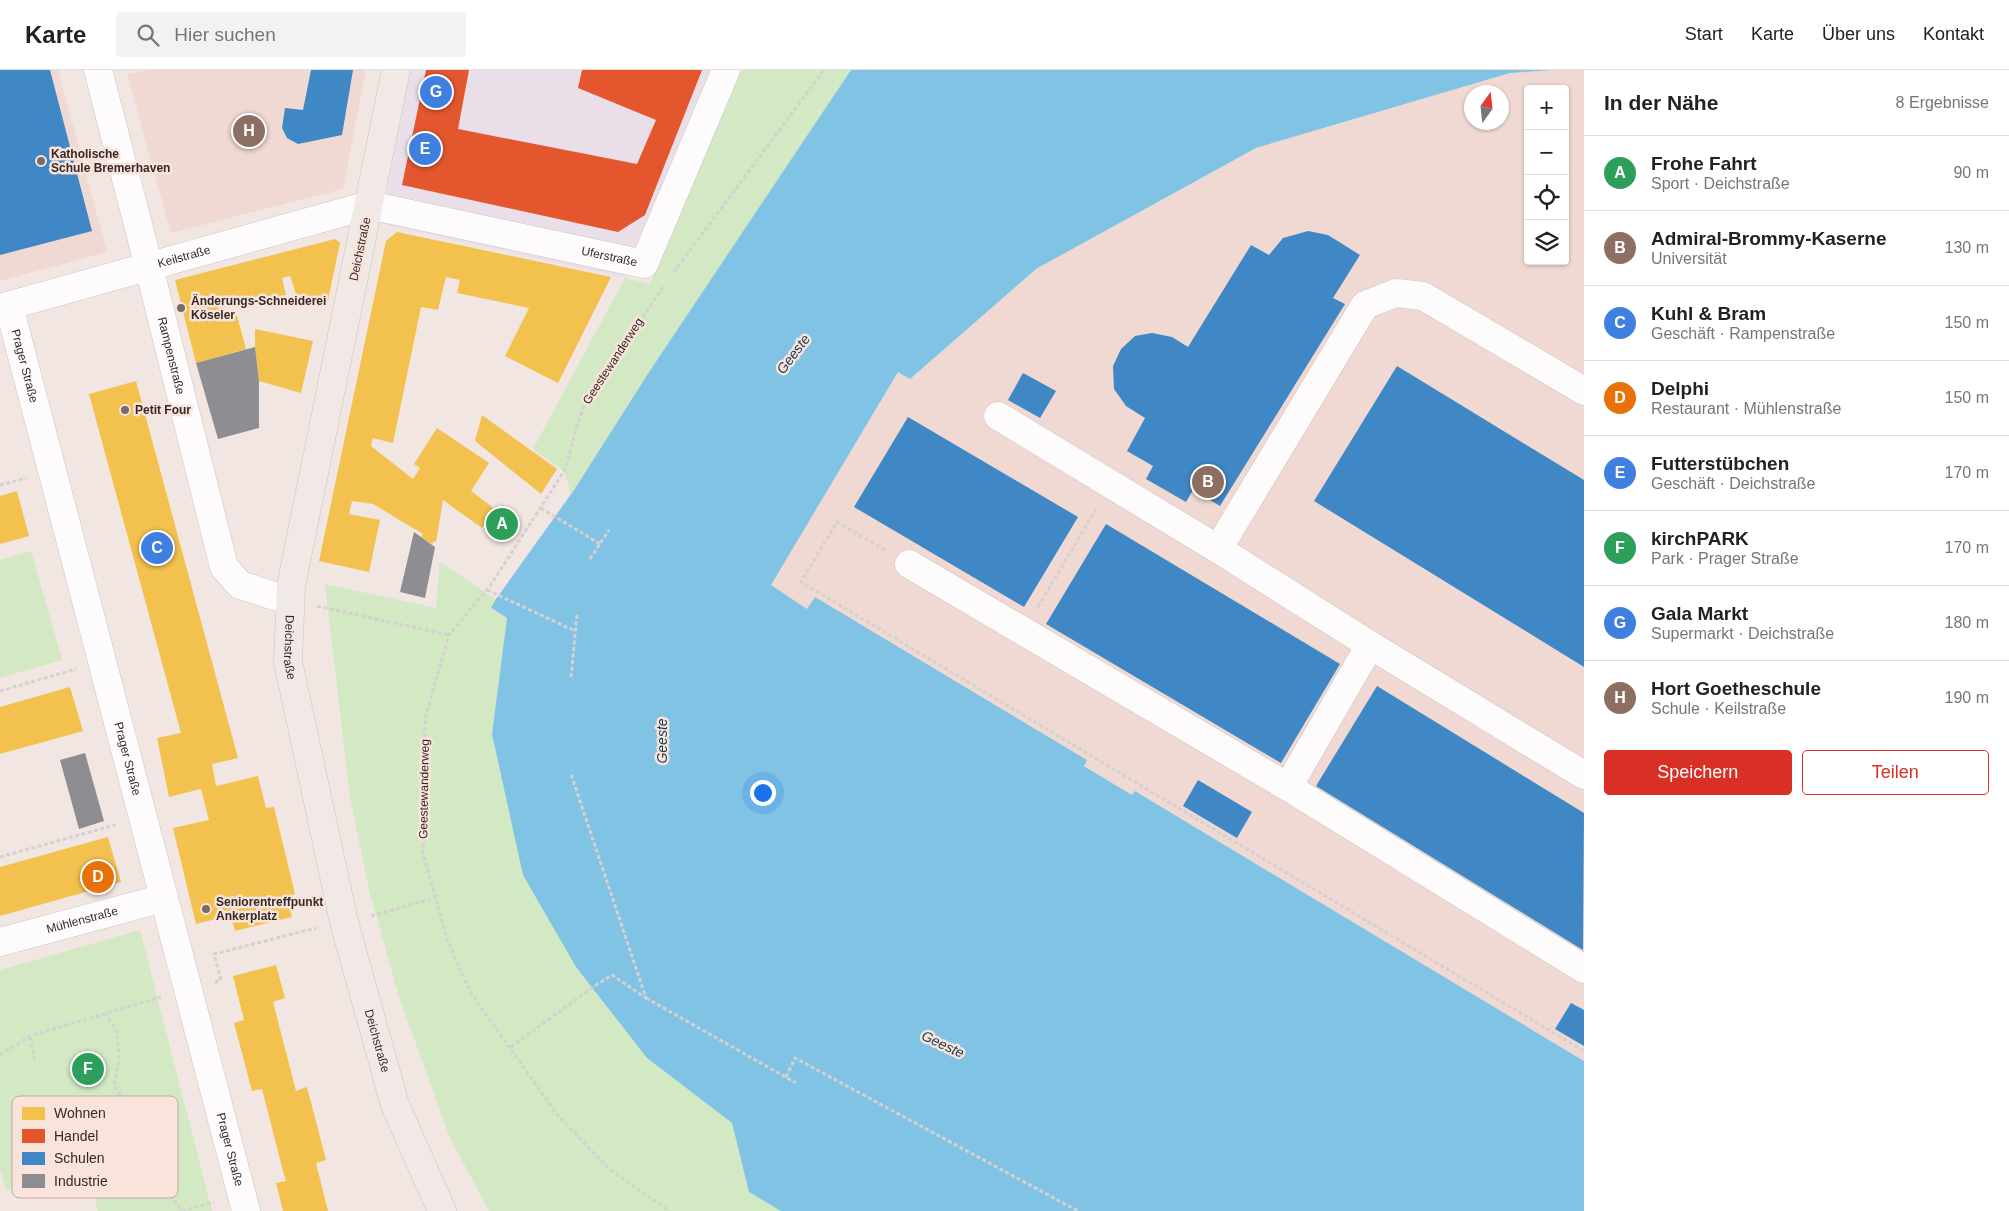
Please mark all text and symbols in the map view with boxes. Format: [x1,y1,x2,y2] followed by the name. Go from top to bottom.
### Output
[116,12,466,57] search box
[25,21,86,48] text: Karte
[134,21,162,49] icon: search
[174,24,276,45] text: Hier suchen
[1685,24,1723,44] text: Start
[1751,24,1794,44] text: Karte
[1822,24,1895,44] text: Über uns
[1923,24,1984,44] text: Kontakt
[420,73,452,111] pin: G
[1464,85,1509,130] north arrow
[1524,85,1569,265] map controls
[1524,85,1569,130] button: +
[1604,91,1718,114] text: In der Nähe
[1896,94,1989,111] text: 8 Ergebnisse
[233,112,265,150] pin: H
[409,130,441,168] pin: E
[1524,130,1569,175] button: −
[51,147,170,175] place label: Katholische Schule Bremerhaven
[1651,153,1757,174] text: Frohe Fahrt
[35,155,47,167] marker: Katholische Schule Bremerhaven
[1614,164,1626,181] text: A
[1953,164,1989,181] text: 90 m
[1524,175,1569,220] button: locate
[1651,175,1790,192] text: Sport · Deichstraße
[346,216,374,282] street label: Deichstraße
[1524,220,1569,265] button: layers
[1651,228,1886,249] text: Admiral-Brommy-Kaserne
[1614,239,1626,256] text: B
[1945,239,1989,256] text: 130 m
[156,243,212,271] street label: Keilstraße
[580,244,639,269] street label: Uferstraße
[1651,250,1727,267] text: Universität
[191,293,326,322] place label: Änderungs-Schneiderei Köseler
[175,302,187,314] marker: Änderungs-Schneiderei Köseler
[1651,303,1766,324] text: Kuhl & Bram
[1614,314,1626,331] text: C
[1945,314,1989,331] text: 150 m
[580,315,646,407] street label: Geestewanderweg
[155,316,188,396] street label: Rampenstraße
[1651,325,1835,342] text: Geschäft · Rampenstraße
[8,328,41,405] street label: Prager Straße
[773,331,813,377] water label: Geeste
[1651,378,1709,399] text: Delphi
[1614,389,1626,406] text: D
[1945,389,1989,406] text: 150 m
[1651,400,1841,417] text: Restaurant · Mühlenstraße
[135,403,191,417] place label: Petit Four
[119,404,131,416] marker: Petit Four
[1651,453,1789,474] text: Futterstübchen
[1192,463,1224,501] pin: B
[1615,464,1625,481] text: E
[1945,464,1989,481] text: 170 m
[1651,475,1816,492] text: Geschäft · Deichstraße
[486,505,518,543] pin: A
[1651,528,1749,549] text: kirchPARK
[141,529,173,567] pin: C
[1615,539,1625,556] text: F
[1945,539,1989,556] text: 170 m
[1651,550,1799,567] text: Park · Prager Straße
[1651,603,1748,624] text: Gala Markt
[1614,614,1626,631] text: G
[1945,614,1989,631] text: 180 m
[281,615,299,681] street label: Deichstraße
[1651,625,1834,642] text: Supermarkt · Deichstraße
[1651,678,1821,699] text: Hort Goetheschule
[1614,689,1626,706] text: H
[1945,689,1989,706] text: 190 m
[1651,700,1786,717] text: Schule · Keilstraße
[654,718,670,764] water label: Geeste
[111,720,144,797] street label: Prager Straße
[416,739,432,839] street label: Geestewanderweg
[1604,750,1792,795] button: Speichern
[1802,750,1989,795] button: Teilen
[750,780,776,806] your location
[82,858,114,896] pin: D
[216,895,323,923] place label: Seniorentreffpunkt Ankerplatz
[200,903,212,915] marker: Seniorentreffpunkt Ankerplatz
[45,904,120,936] street label: Mühlenstraße
[362,1008,393,1074] street label: Deichstraße
[919,1027,967,1061] water label: Geeste
[72,1050,104,1088] pin: F
[12,1096,178,1198] legend
[54,1105,106,1121] text: Wohnen
[214,1111,246,1188] street label: Prager Straße
[54,1128,98,1144] text: Handel
[54,1150,105,1166] text: Schulen
[54,1173,108,1189] text: Industrie

